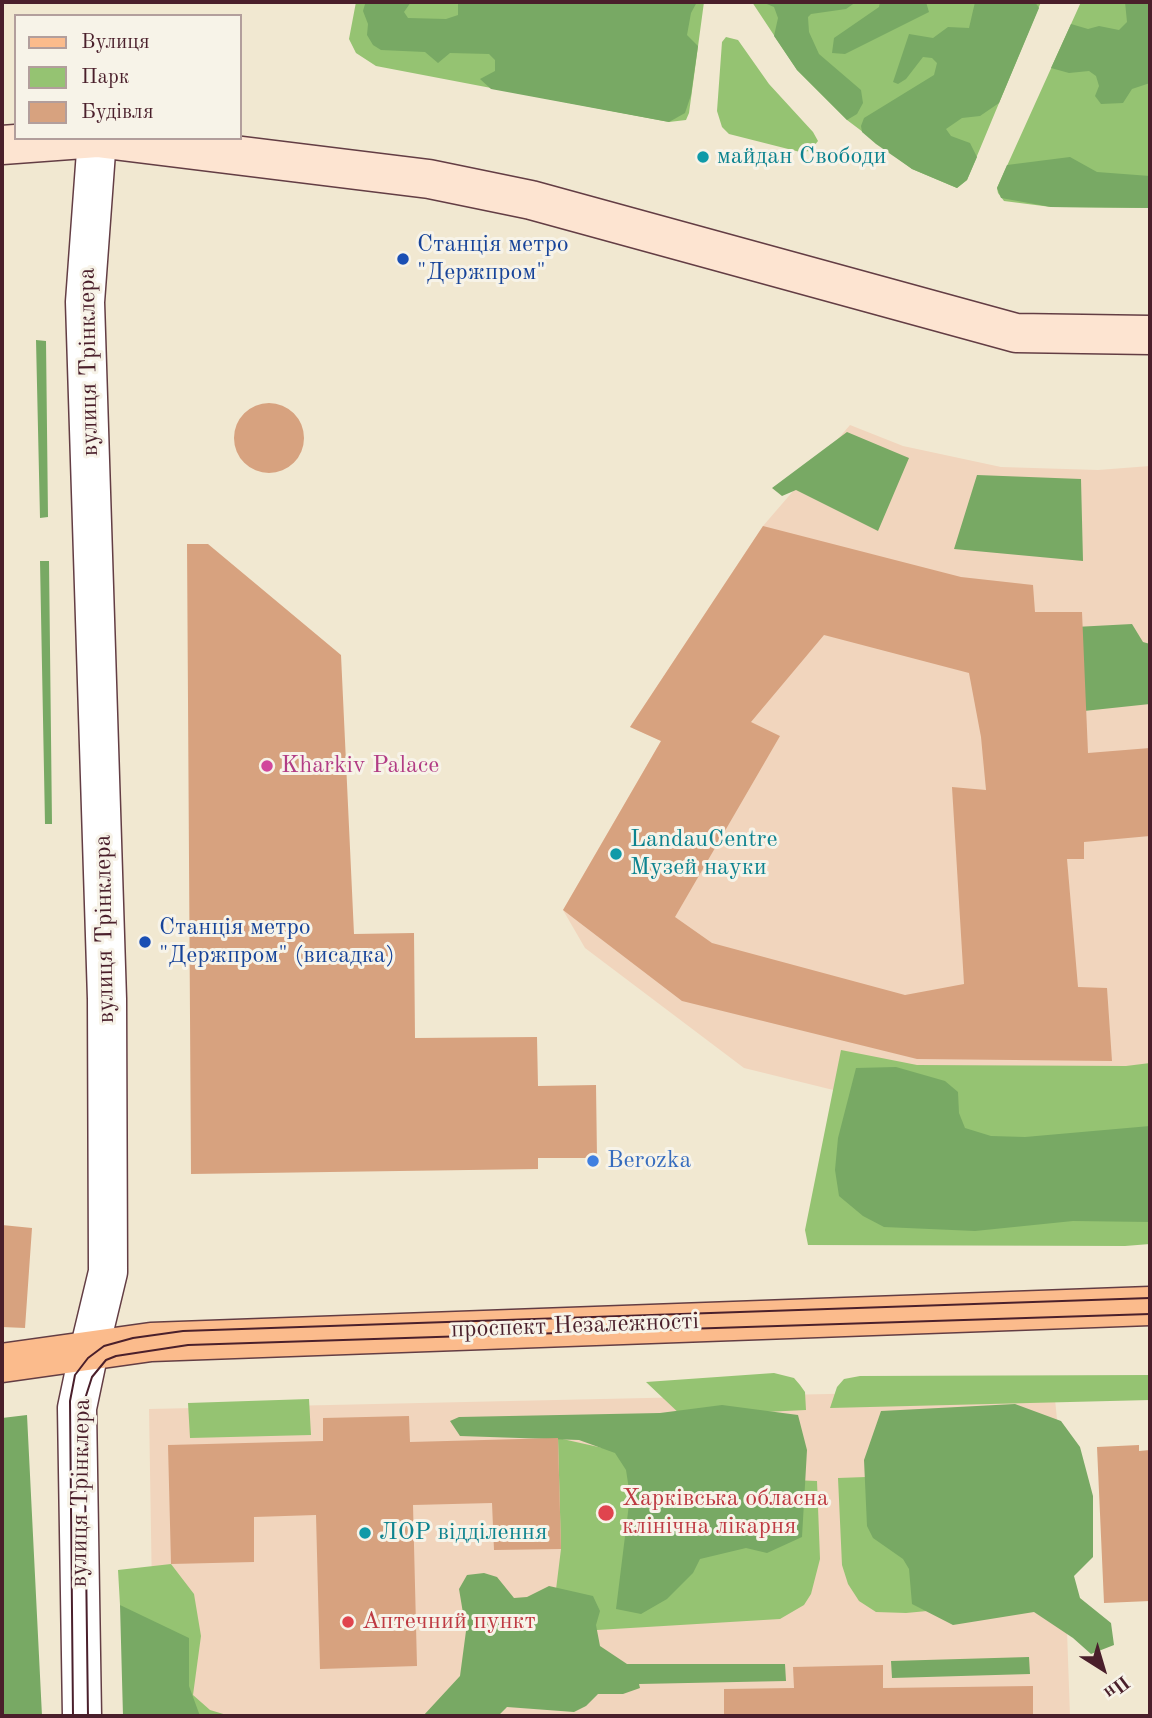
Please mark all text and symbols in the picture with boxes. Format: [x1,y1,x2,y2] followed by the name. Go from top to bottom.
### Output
[14,14,242,140] legend
[81,32,150,53] text: Вулиця
[81,67,129,88] text: Парк
[81,102,154,123] text: Будівля
[717,143,886,171] place label: майдан Свободи
[695,149,711,165] marker: майдан Свободи
[417,231,569,287] place label: Станція метро "Держпром"
[395,251,411,267] marker: Станція метро "Держпром"
[73,267,105,457] street label: вулиця Трінклера
[281,752,439,780] place label: Kharkiv Palace
[259,758,275,774] marker: Kharkiv Palace
[630,826,777,882] place label: LandauCentre Музей науки
[89,834,121,1024] street label: вулиця Трінклера
[608,846,624,862] marker: LandauCentre Музей науки
[159,914,395,970] place label: Станція метро "Держпром" (висадка)
[137,934,153,950] marker: Станція метро "Держпром" (висадка)
[607,1147,691,1175] place label: Berozka
[585,1153,601,1169] marker: Berozka
[450,1307,700,1345] street label: проспект Незалежності
[65,1398,97,1588] street label: вулиця Трінклера
[622,1485,829,1541] place label: Харківська обласна клінічна лікарня
[596,1503,616,1523] marker: Харківська обласна клінічна лікарня
[379,1519,547,1547] place label: ЛОР відділення
[357,1525,373,1541] marker: ЛОР відділення
[362,1608,536,1636] place label: Аптечний пункт
[340,1614,356,1630] marker: Аптечний пункт
[1068,1634,1138,1704] north arrow
[1100,1671,1132,1702] text: Пн

